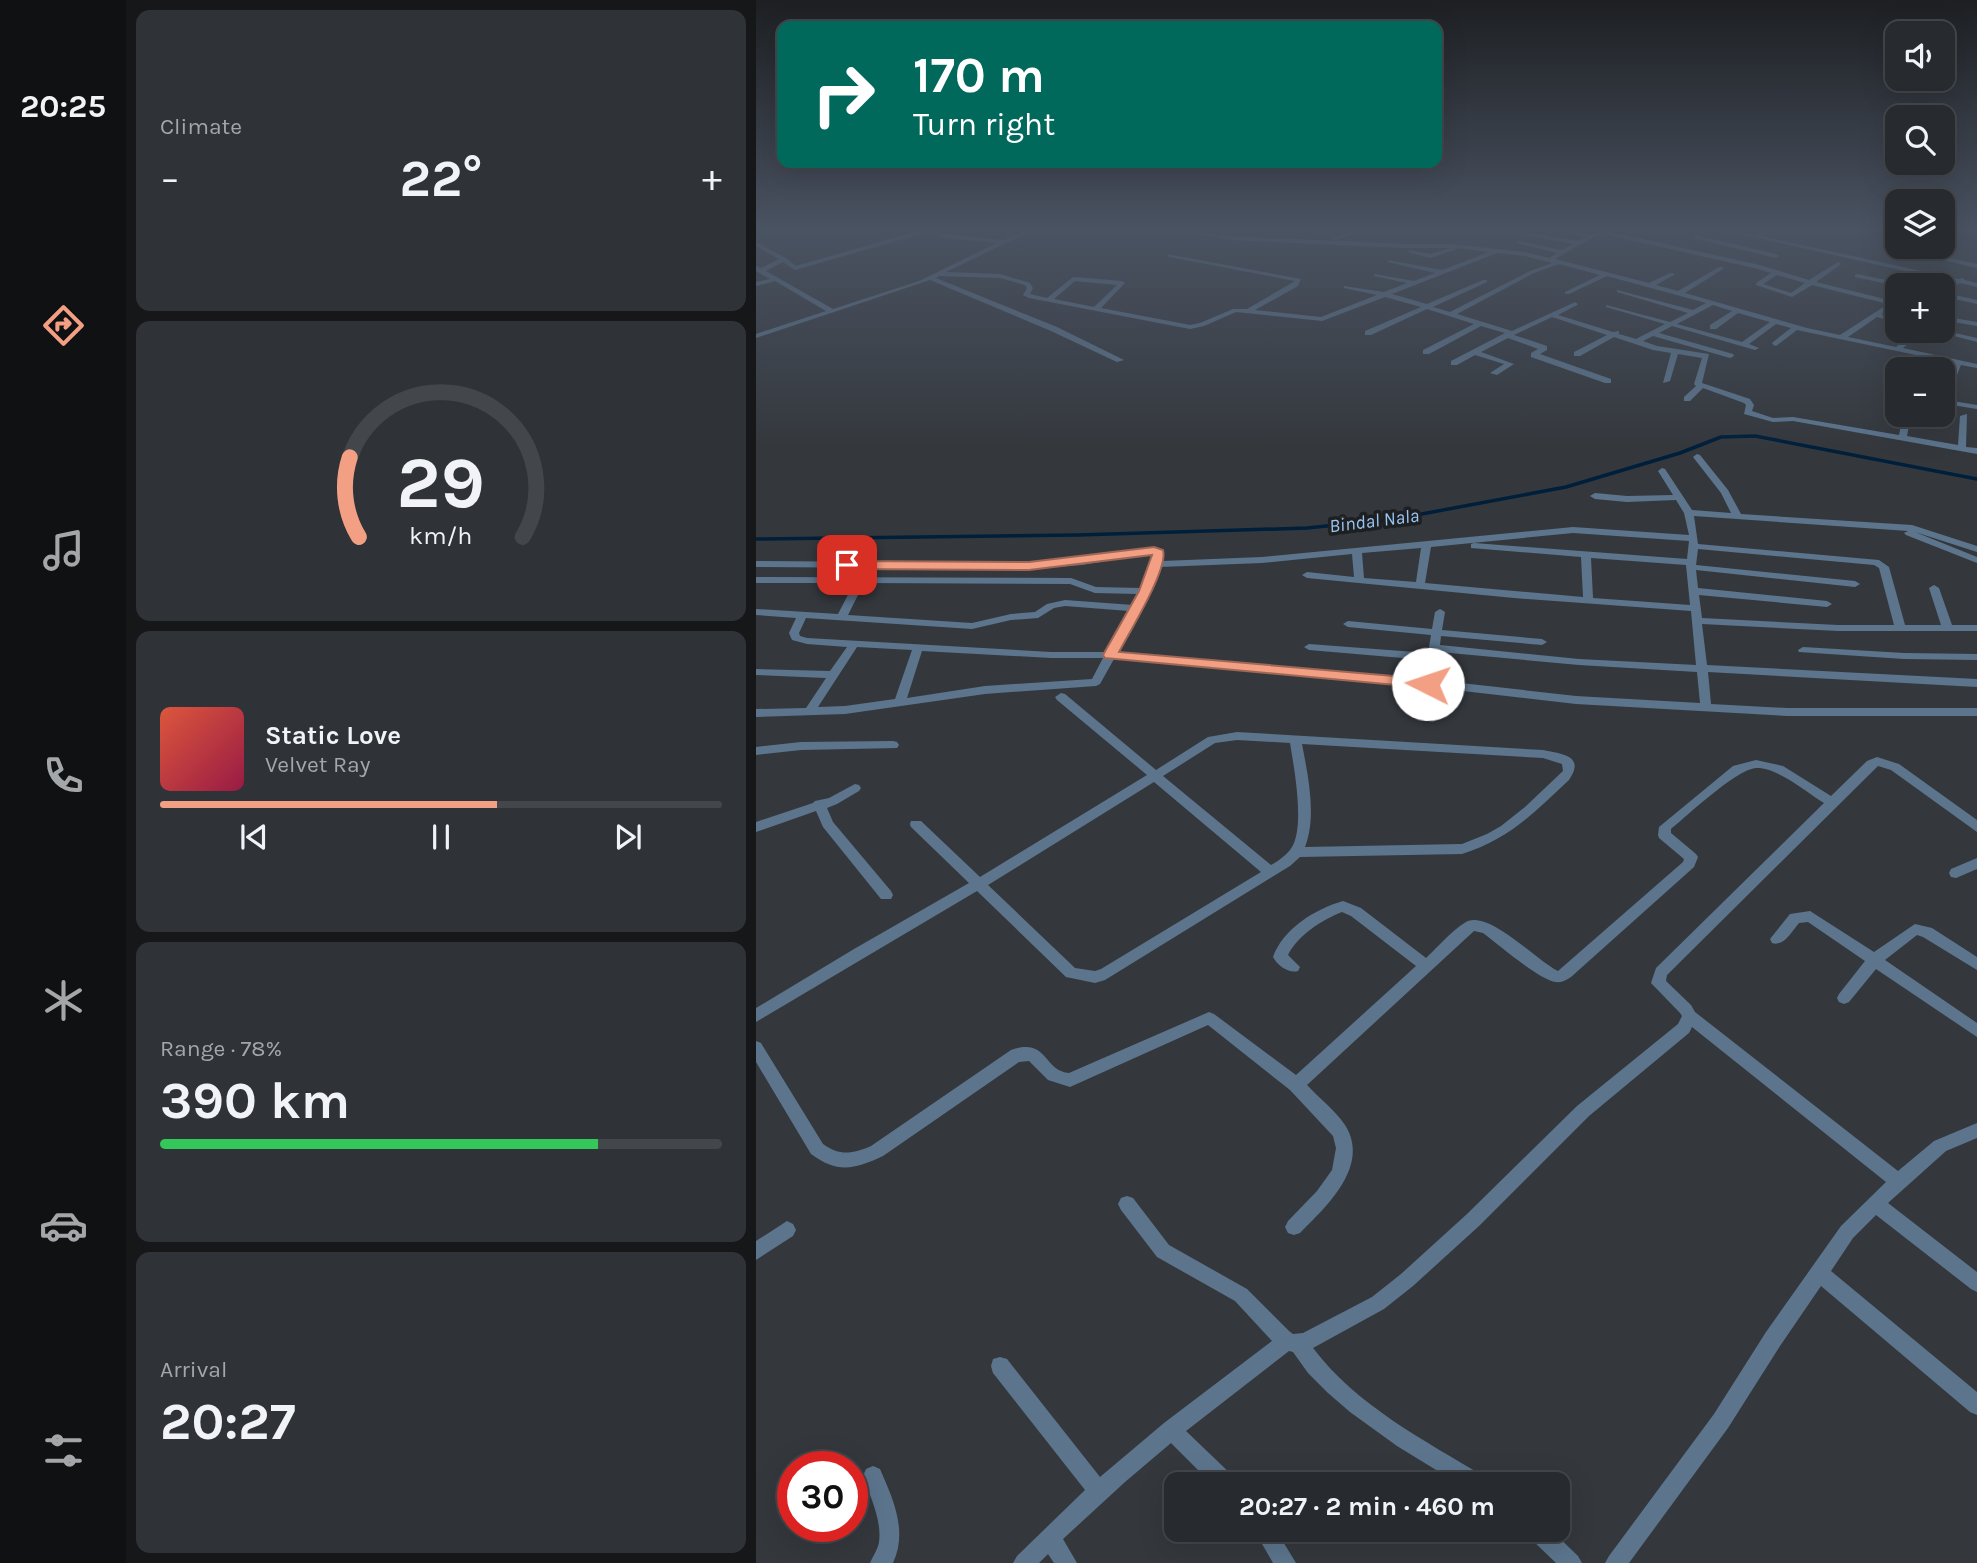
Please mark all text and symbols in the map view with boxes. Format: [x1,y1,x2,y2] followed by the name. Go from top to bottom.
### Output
[1885,21,1955,427] map controls
[1885,21,1955,91] button: sound
[913,47,1045,104] text: 170 m
[798,49,889,140] icon: right
[20,88,106,125] text: 20:25
[1885,105,1955,175] button: search
[913,106,1055,143] text: Turn right
[160,113,242,140] text: Climate
[399,148,483,209] text: 22°
[160,156,180,201] text: −
[702,156,722,201] text: +
[1885,189,1955,259] button: layers
[1885,273,1955,343] button: +
[39,301,88,350] icon: directions
[1885,357,1955,427] button: −
[397,440,485,525] text: 29
[1328,505,1420,537] water label: Bindal Nala
[409,521,473,550] text: km/h
[39,526,88,575] icon: music
[817,535,877,595] pin
[828,546,866,584] icon: arrive
[1391,647,1465,721] position arrow
[265,720,401,751] text: Static Love
[39,751,88,800] icon: phone
[265,751,370,778] text: Velvet Ray
[235,818,273,856] icon: previous
[422,818,460,856] icon: pause
[609,818,647,856] icon: next
[39,976,88,1025] icon: climate
[160,1035,282,1062] text: Range · 78%
[160,1070,350,1131] text: 390 km
[39,1201,88,1250] icon: car
[160,1356,227,1383] text: Arrival
[160,1391,296,1452] text: 20:27
[39,1426,88,1475] icon: filters
[777,1451,868,1542] speed limit sign: 30
[1239,1491,1495,1522] text: 20:27 · 2 min · 460 m

